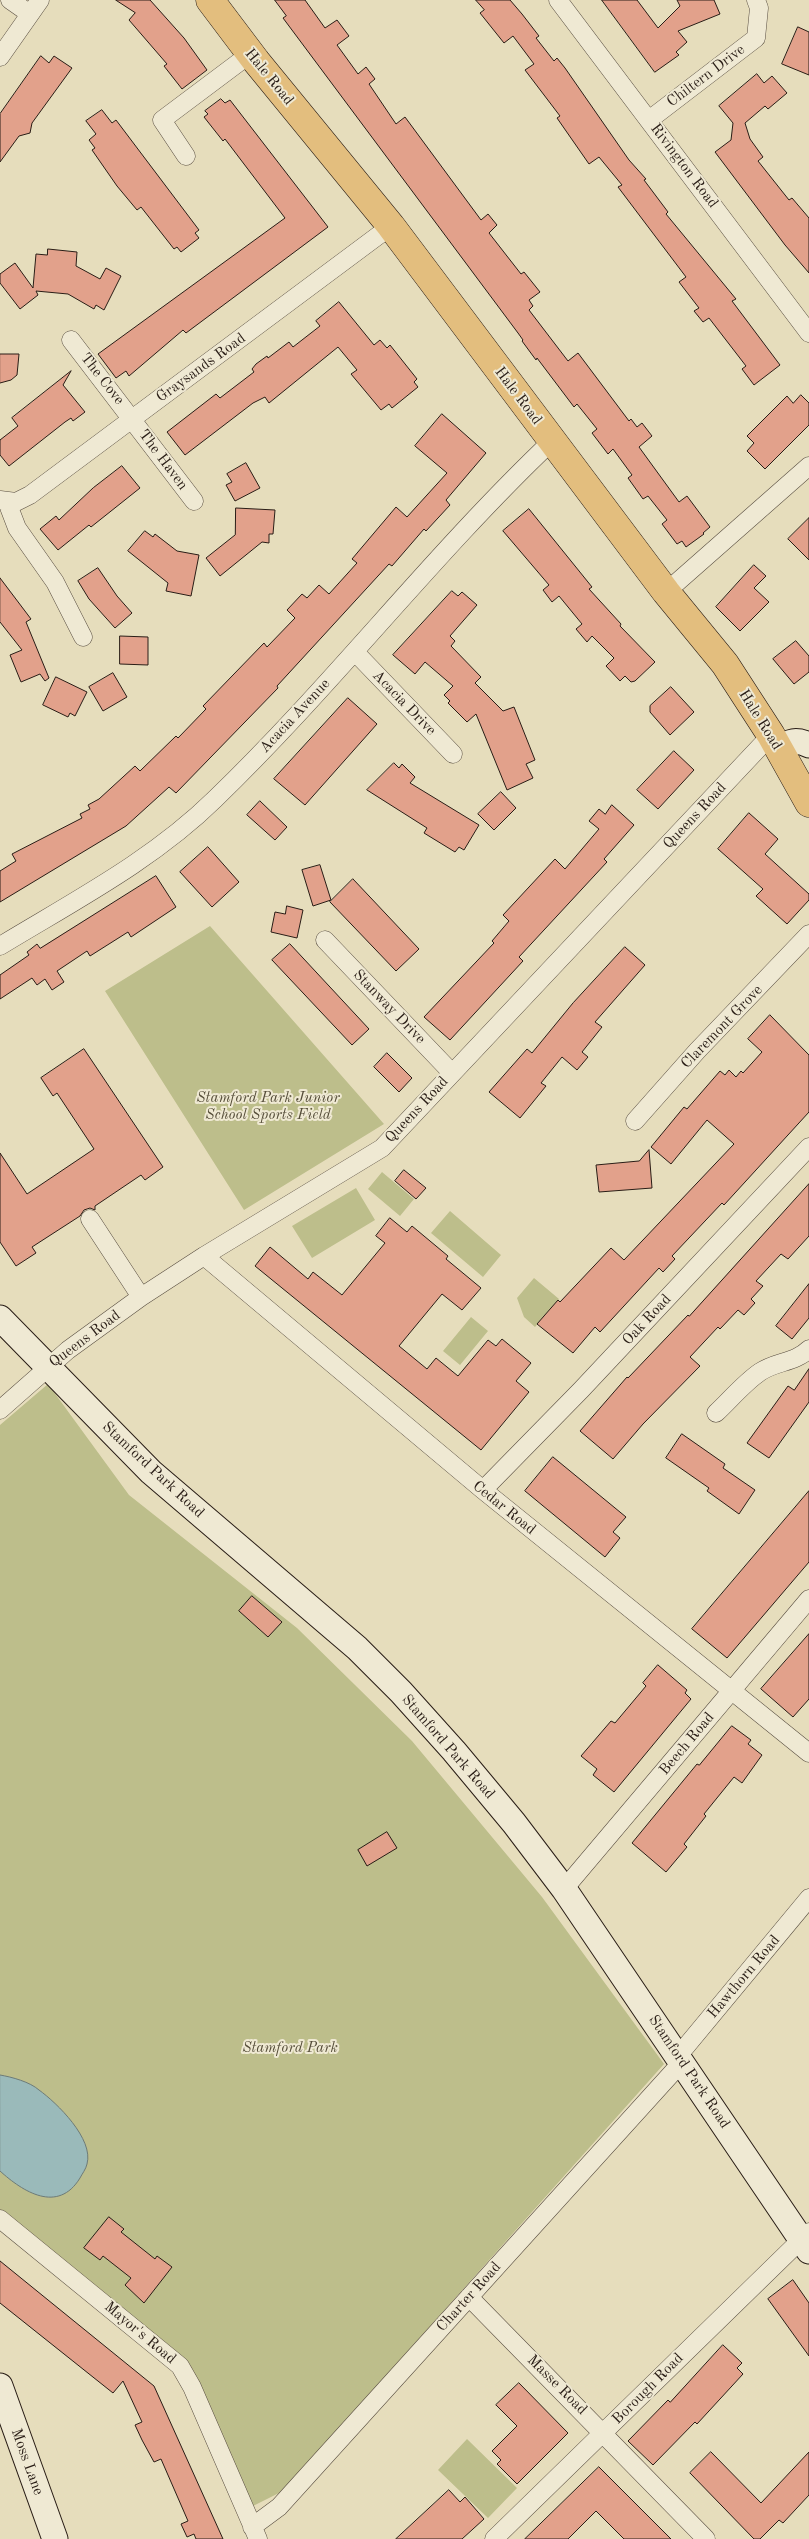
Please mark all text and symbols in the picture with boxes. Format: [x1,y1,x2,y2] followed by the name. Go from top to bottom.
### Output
[663,41,749,111] street label: Chiltern Drive
[241,45,297,109] street label: Hale Road
[646,120,722,212] street label: Rivington Road
[153,330,249,406] street label: Graysands Road
[76,349,128,409] street label: The Cove
[490,364,546,428] street label: Hale Road
[134,426,192,494] street label: The Haven
[368,667,440,739] street label: Acacia Drive
[256,675,334,757] street label: Acacia Avenue
[734,686,786,754] street label: Hale Road
[660,779,730,853] street label: Queens Road
[349,966,429,1048] street label: Stanway Drive
[678,981,766,1073] street label: Claremont Grove
[382,1073,452,1147] street label: Queens Road
[196,1089,340,1124] park label: Stamford Park Junior School Sports Field
[619,1291,675,1349] street label: Oak Road
[46,1306,124,1372] street label: Queens Road
[98,1418,208,1522] street label: Stamford Park Road
[469,1477,539,1539] street label: Cedar Road
[398,1691,498,1803] street label: Stamford Park Road
[656,1709,718,1779] street label: Beech Road
[704,1932,784,2022] street label: Hawthorn Road
[644,2012,734,2132] street label: Stamford Park Road
[242,2039,338,2057] park label: Stamford Park
[433,2258,505,2336] street label: Charter Road
[100,2298,180,2368] street label: Mayor's Road
[609,2350,687,2428] street label: Borough Road
[523,2351,591,2419] street label: Masse Road
[7,2426,47,2498] street label: Moss Lane

